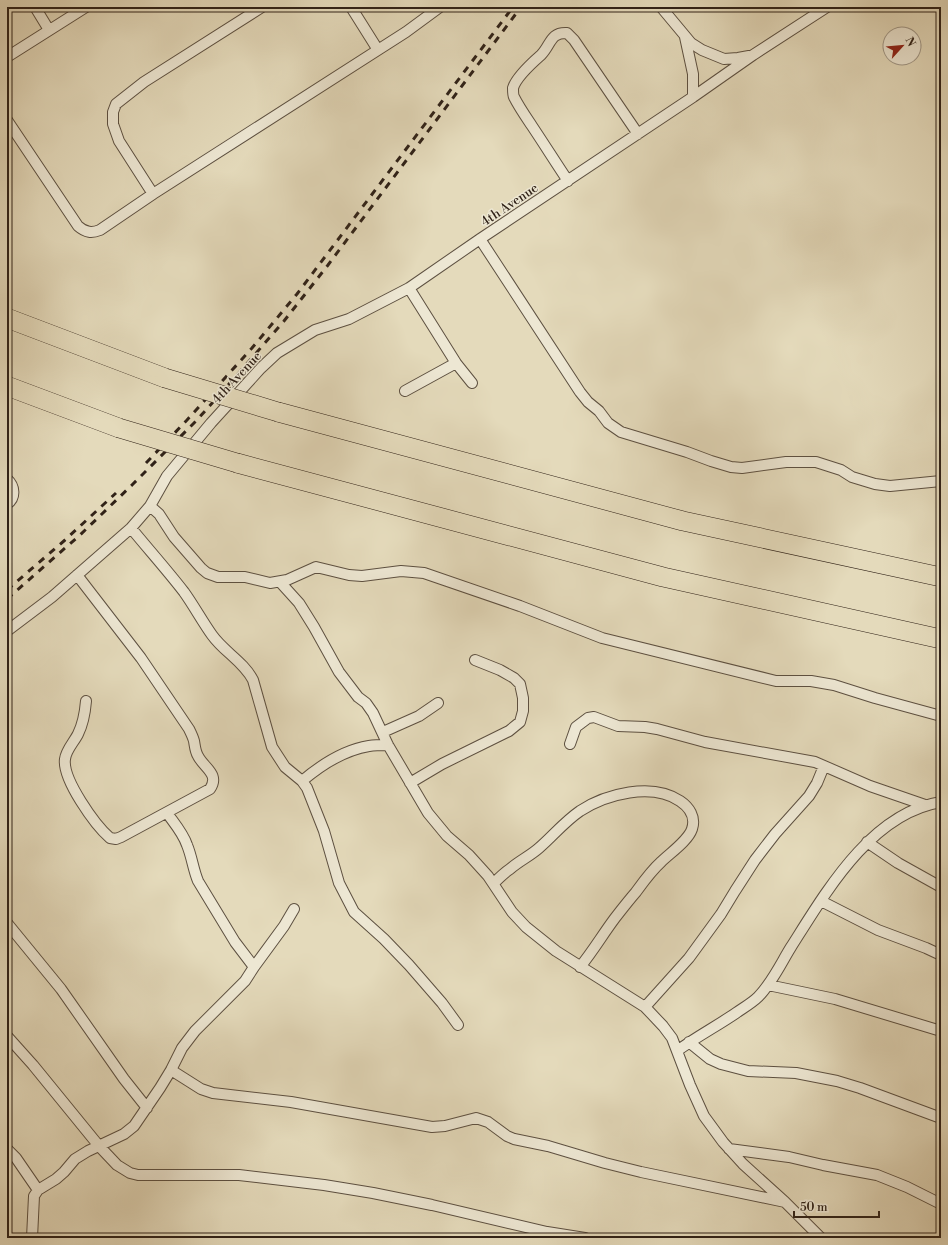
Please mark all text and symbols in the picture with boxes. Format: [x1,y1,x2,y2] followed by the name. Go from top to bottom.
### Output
[882,26,922,66] north arrow
[902,35,918,49] text: N
[478,180,542,230] street label: 4th Avenue
[208,348,265,407] street label: 4th Avenue
[794,1193,879,1219] scale bar
[800,1200,828,1215] text: 50 m

